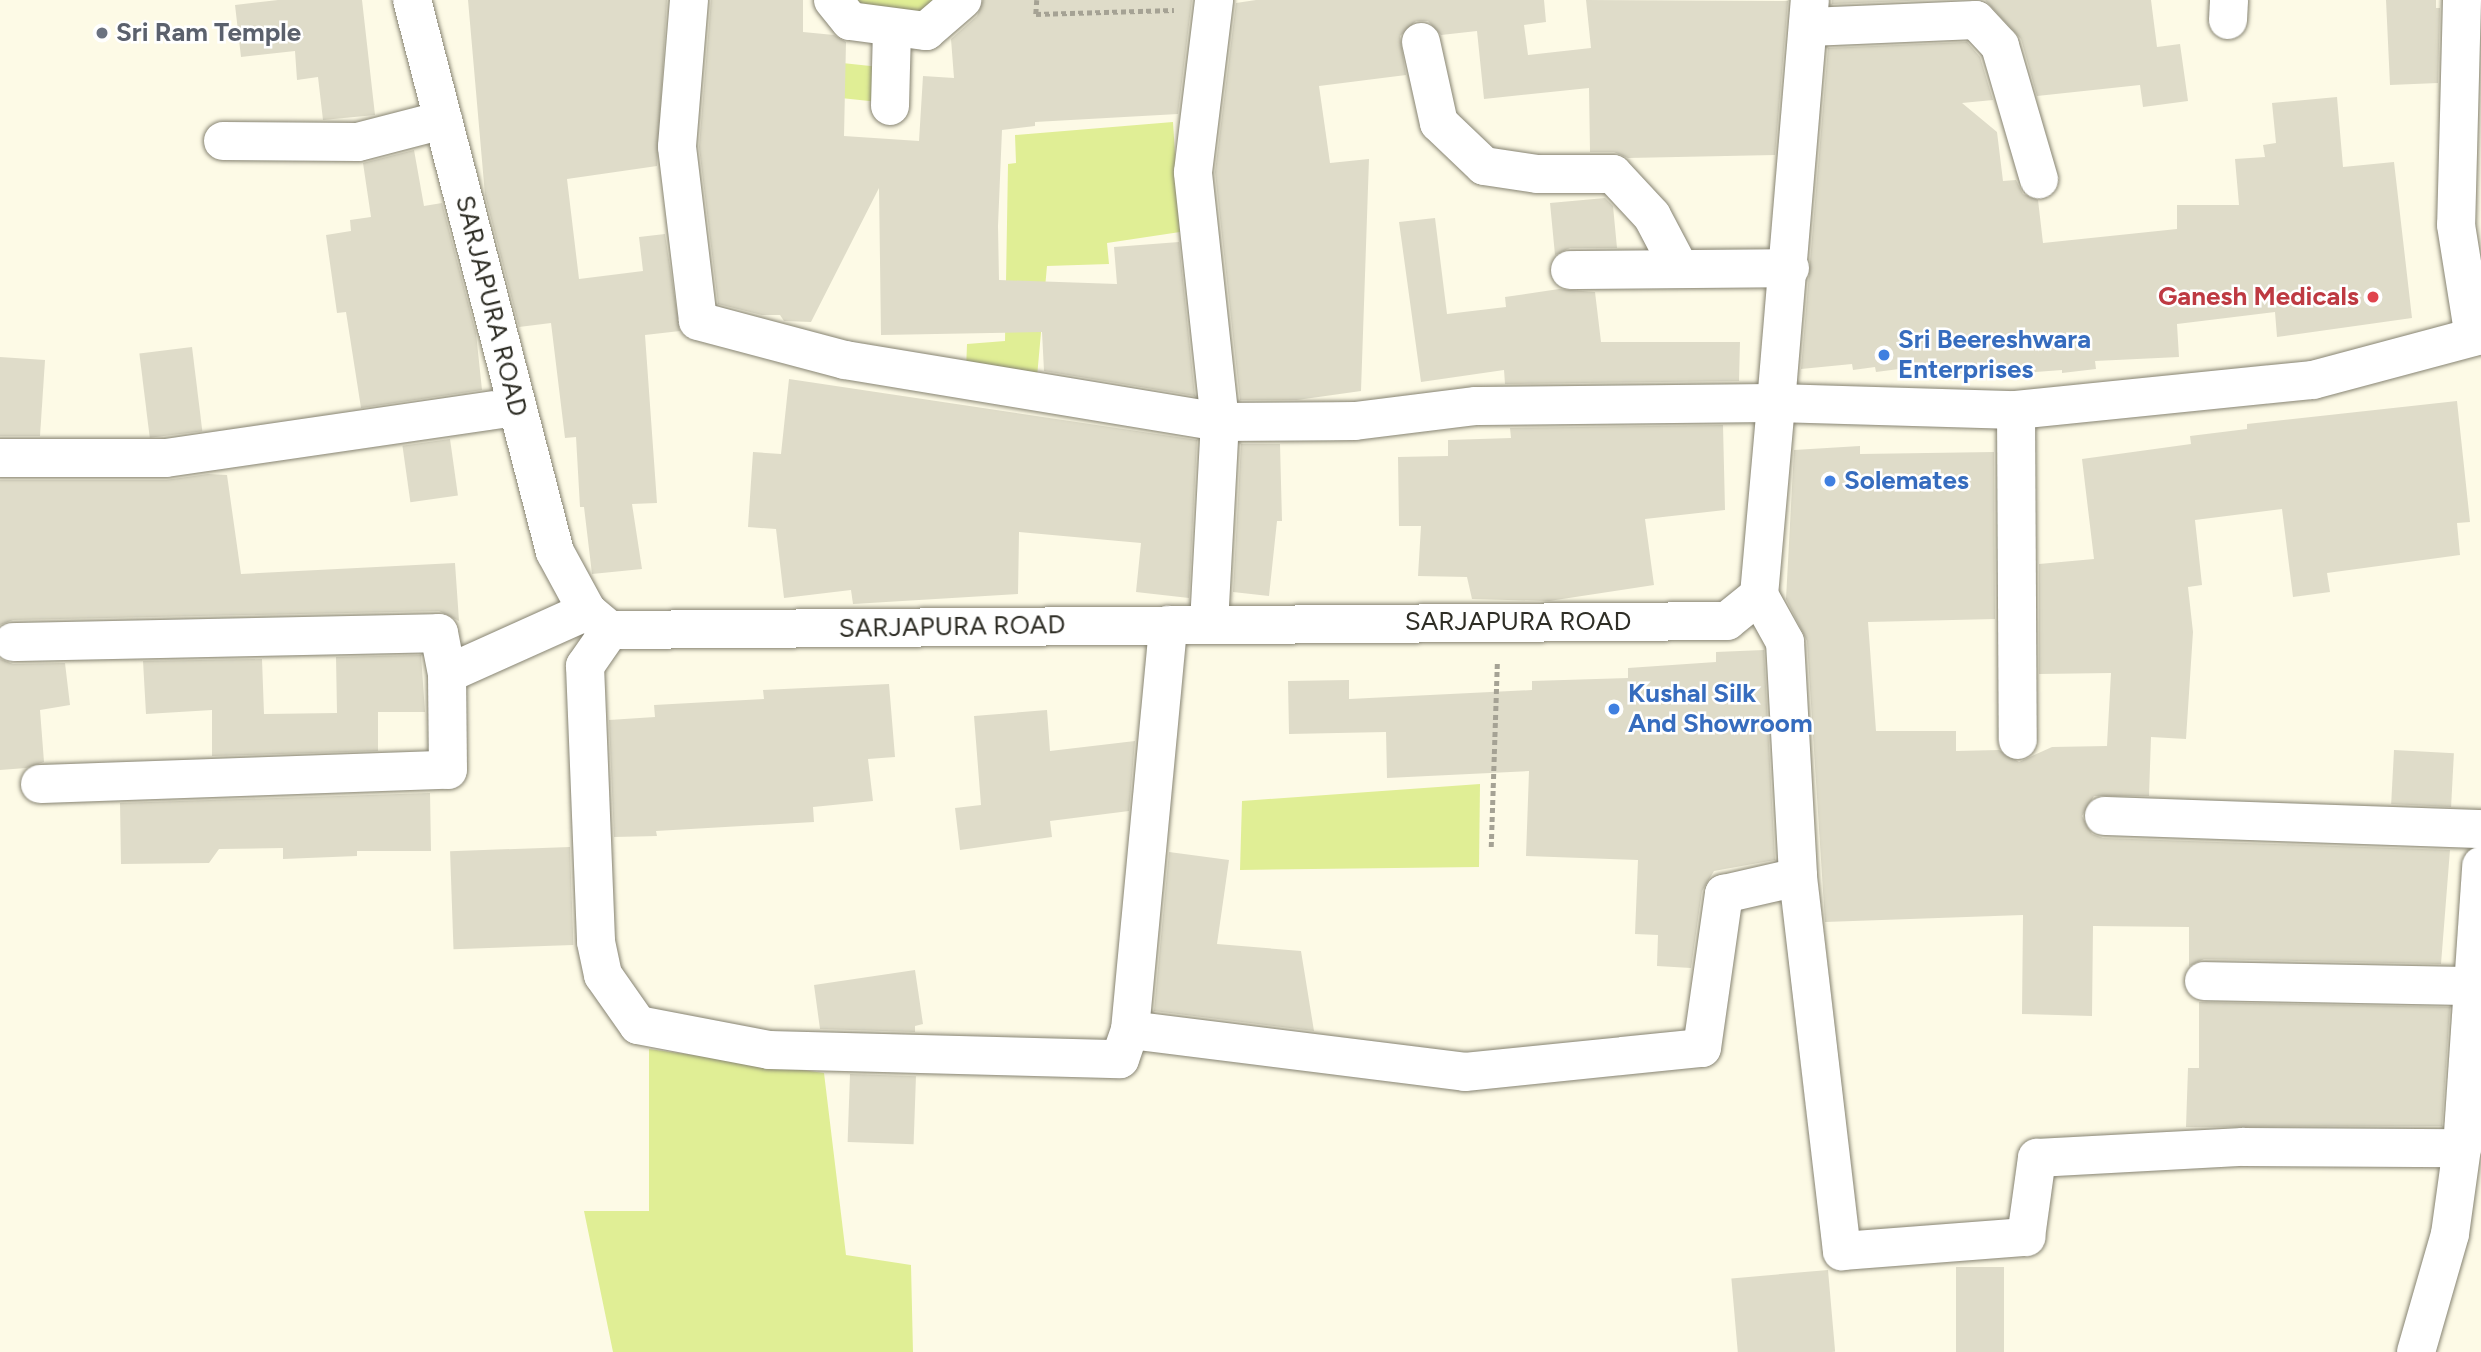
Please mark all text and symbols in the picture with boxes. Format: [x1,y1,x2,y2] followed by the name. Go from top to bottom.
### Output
[116,17,301,49] place label: Sri Ram Temple
[94,25,110,41] marker: Sri Ram Temple
[448,192,534,420] street label: SARJAPURA ROAD
[2158,281,2359,313] place label: Ganesh Medicals
[2365,289,2381,305] marker: Ganesh Medicals
[1898,324,2091,386] place label: Sri Beereshwara Enterprises
[1876,347,1892,363] marker: Sri Beereshwara Enterprises
[1844,465,1969,497] place label: Solemates
[1822,473,1838,489] marker: Solemates
[1405,606,1631,638] street label: SARJAPURA ROAD
[838,609,1066,645] street label: SARJAPURA ROAD
[1628,678,1813,740] place label: Kushal Silk And Showroom
[1606,701,1622,717] marker: Kushal Silk And Showroom

